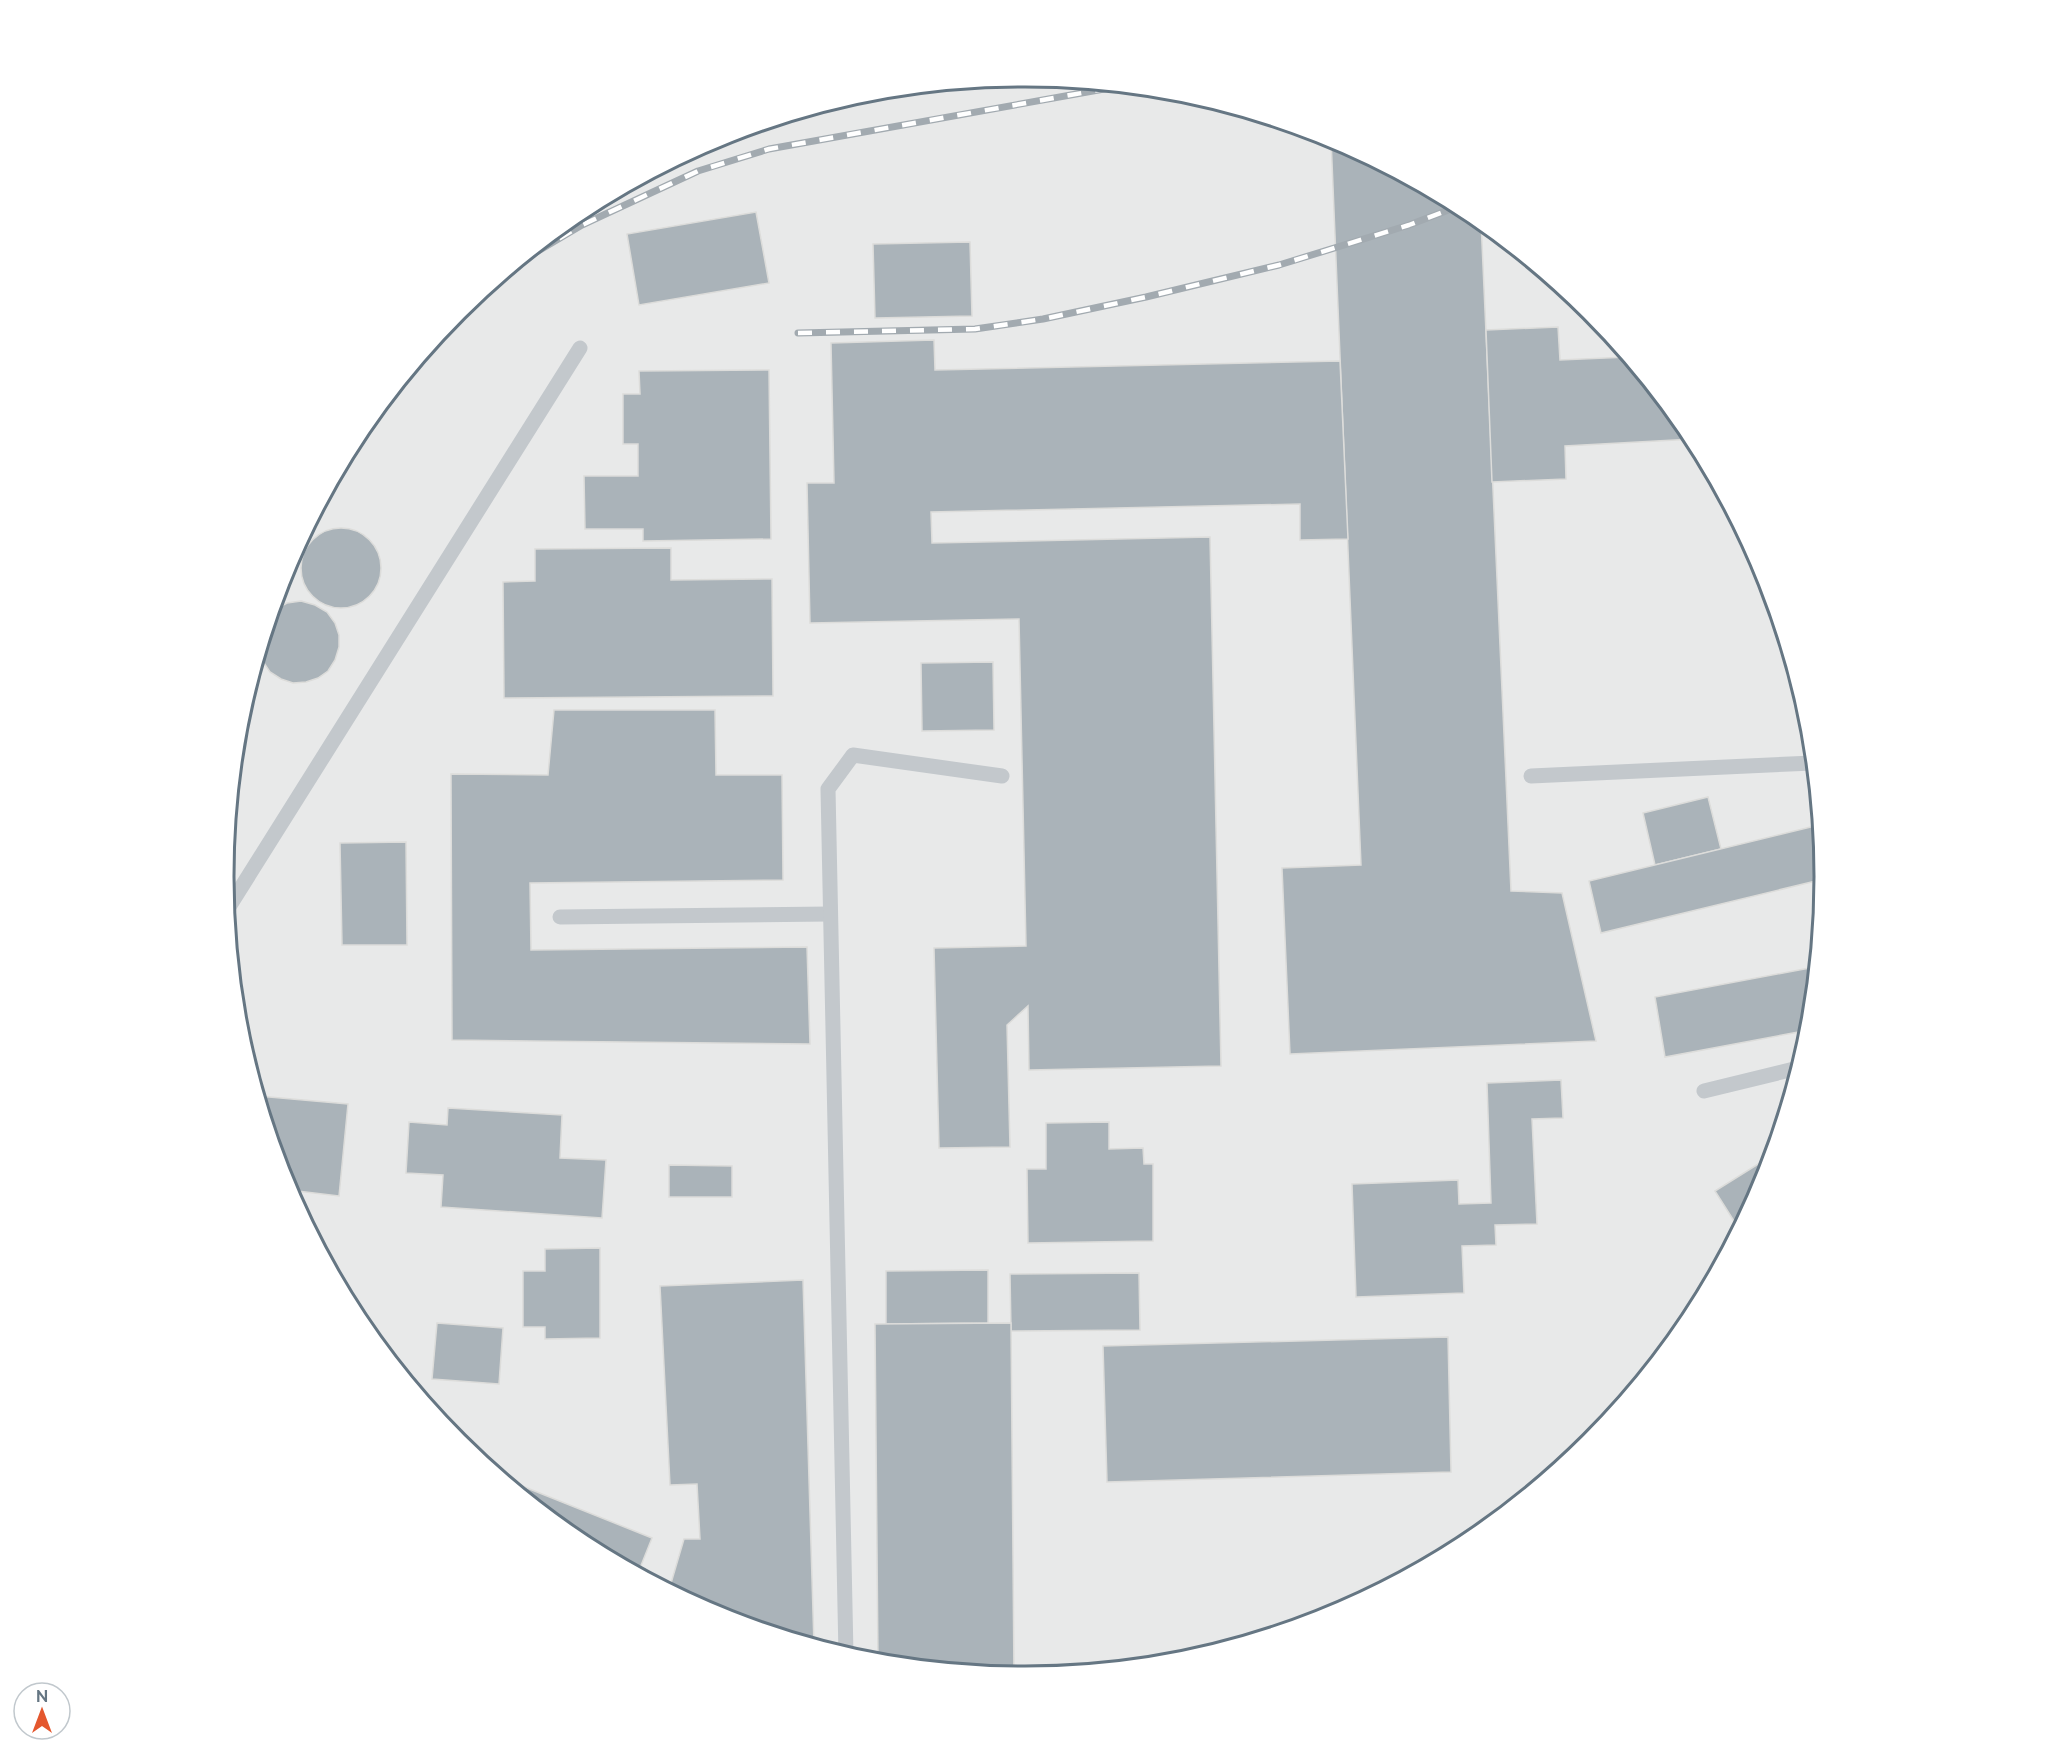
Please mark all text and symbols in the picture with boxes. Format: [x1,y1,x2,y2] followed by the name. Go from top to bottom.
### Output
[12,1681,72,1741] north arrow
[36,1687,48,1706] text: N

